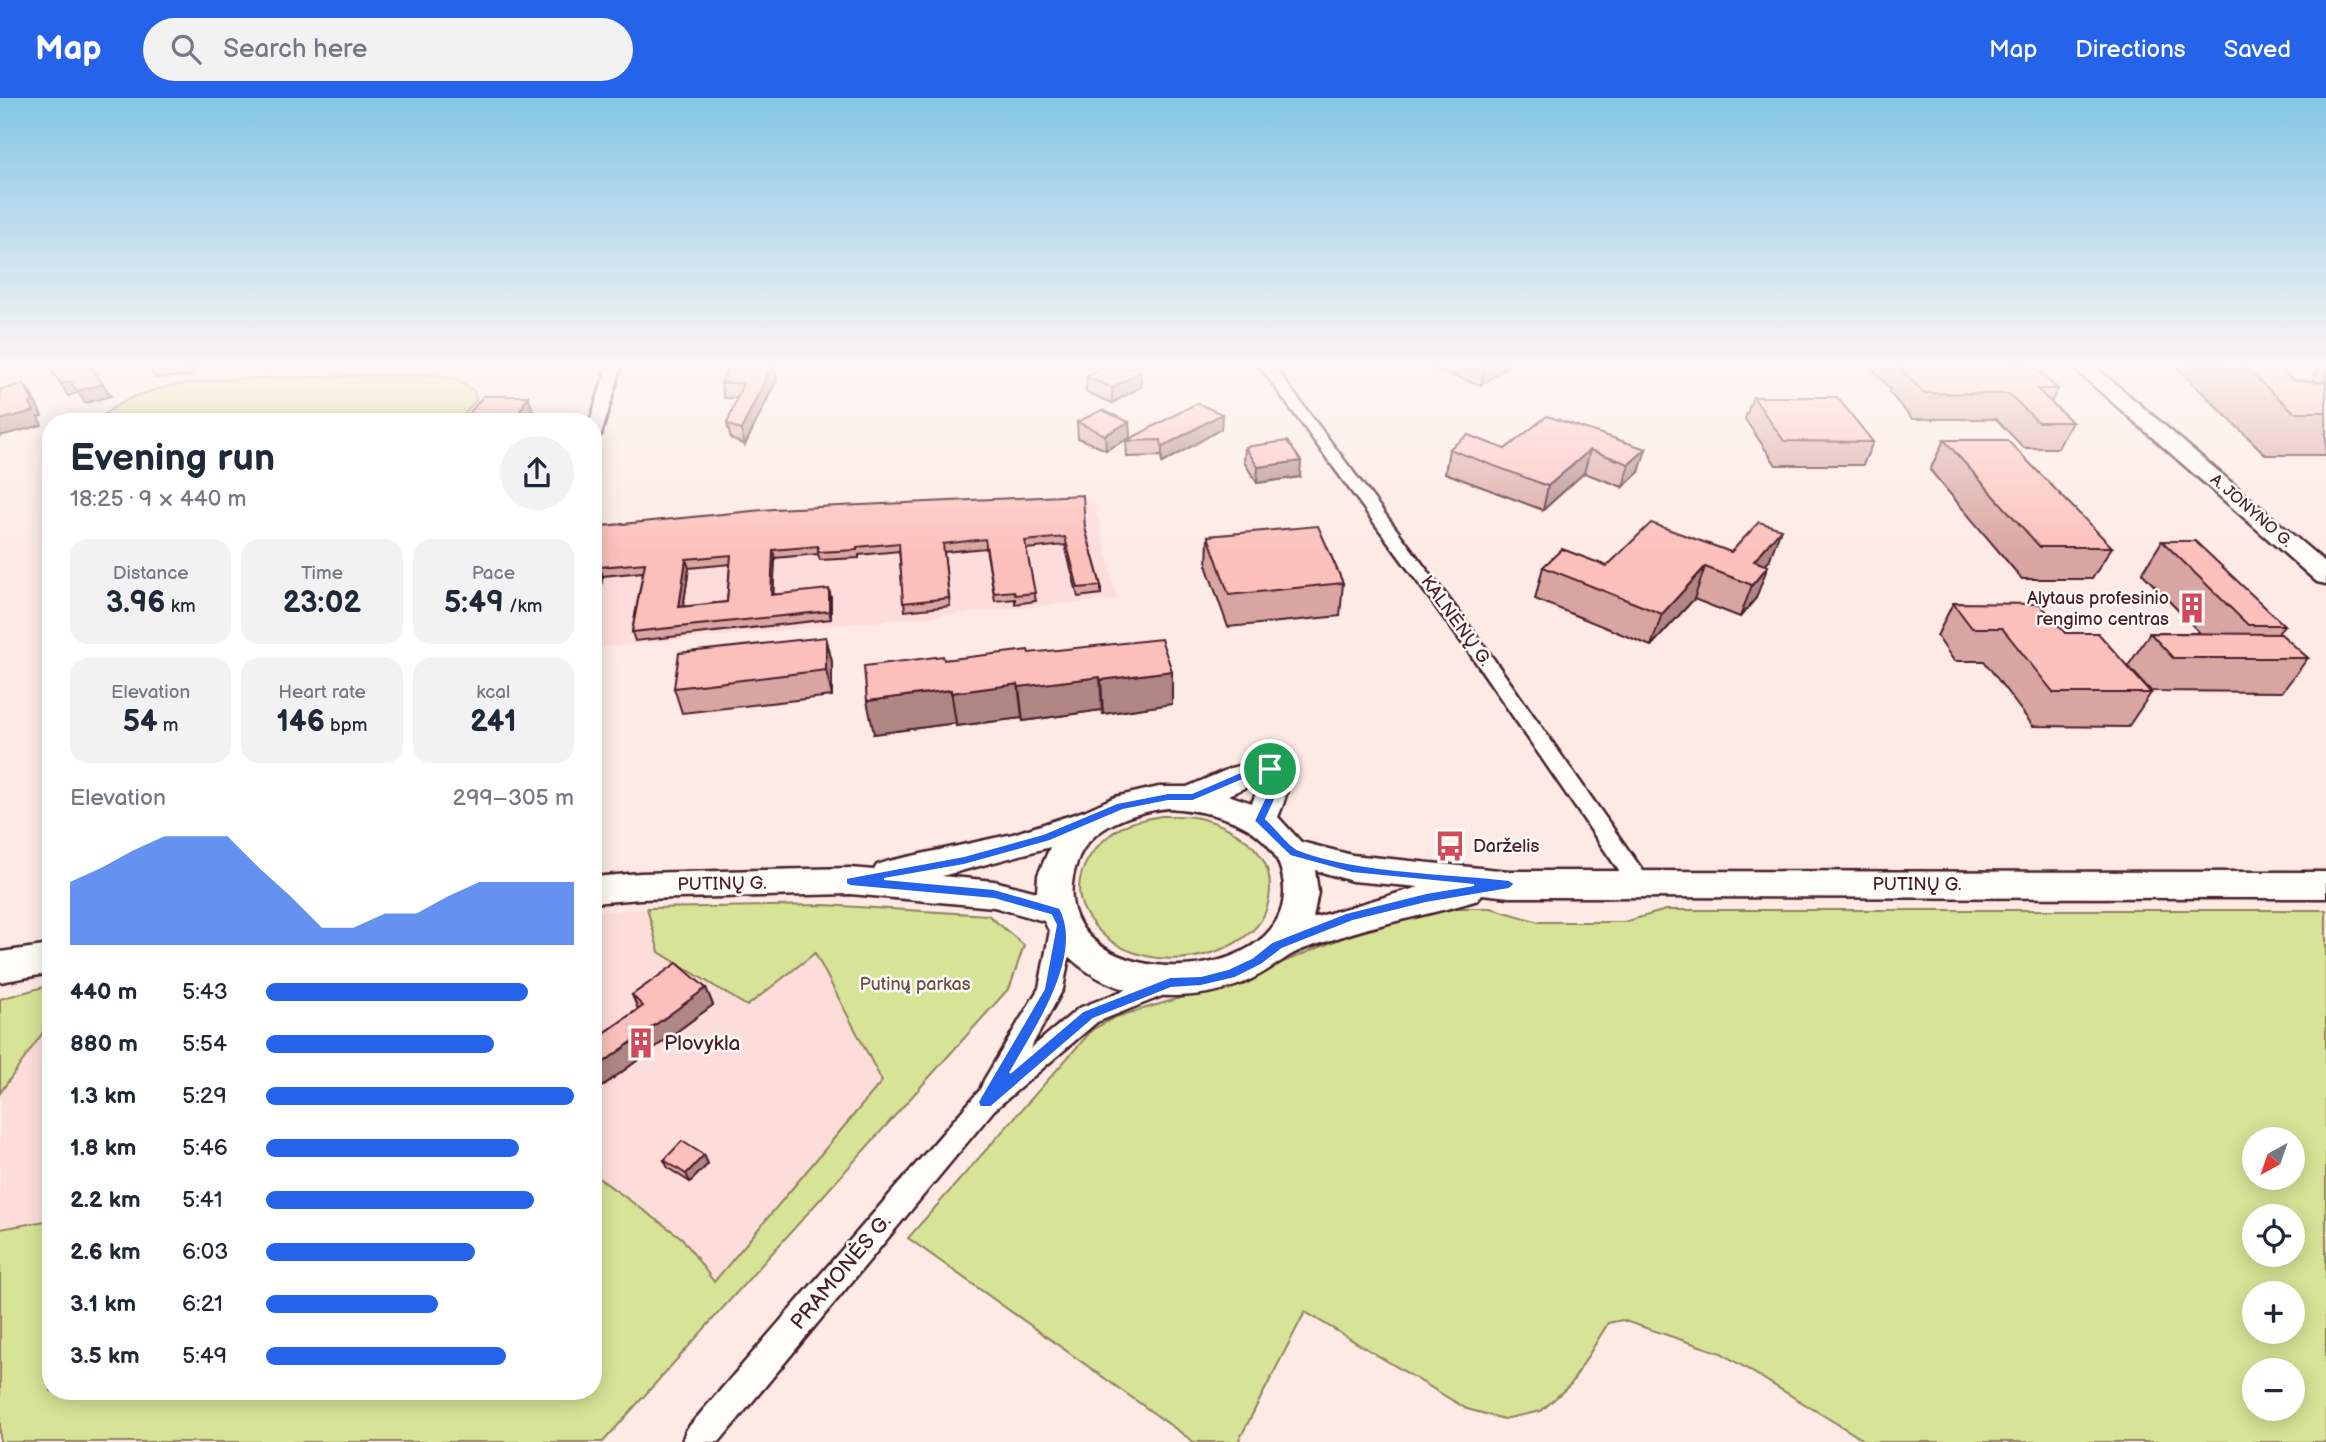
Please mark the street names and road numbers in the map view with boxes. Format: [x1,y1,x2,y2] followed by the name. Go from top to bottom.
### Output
[2206,470,2296,552] street label: A. JONYNO G.
[1416,571,1497,670] street label: KALNĖNŲ G.
[677,873,767,895] street label: PUTINŲ G.
[1872,874,1962,895] street label: PUTINŲ G.
[786,1209,896,1335] street label: PRAMONĖS G.

